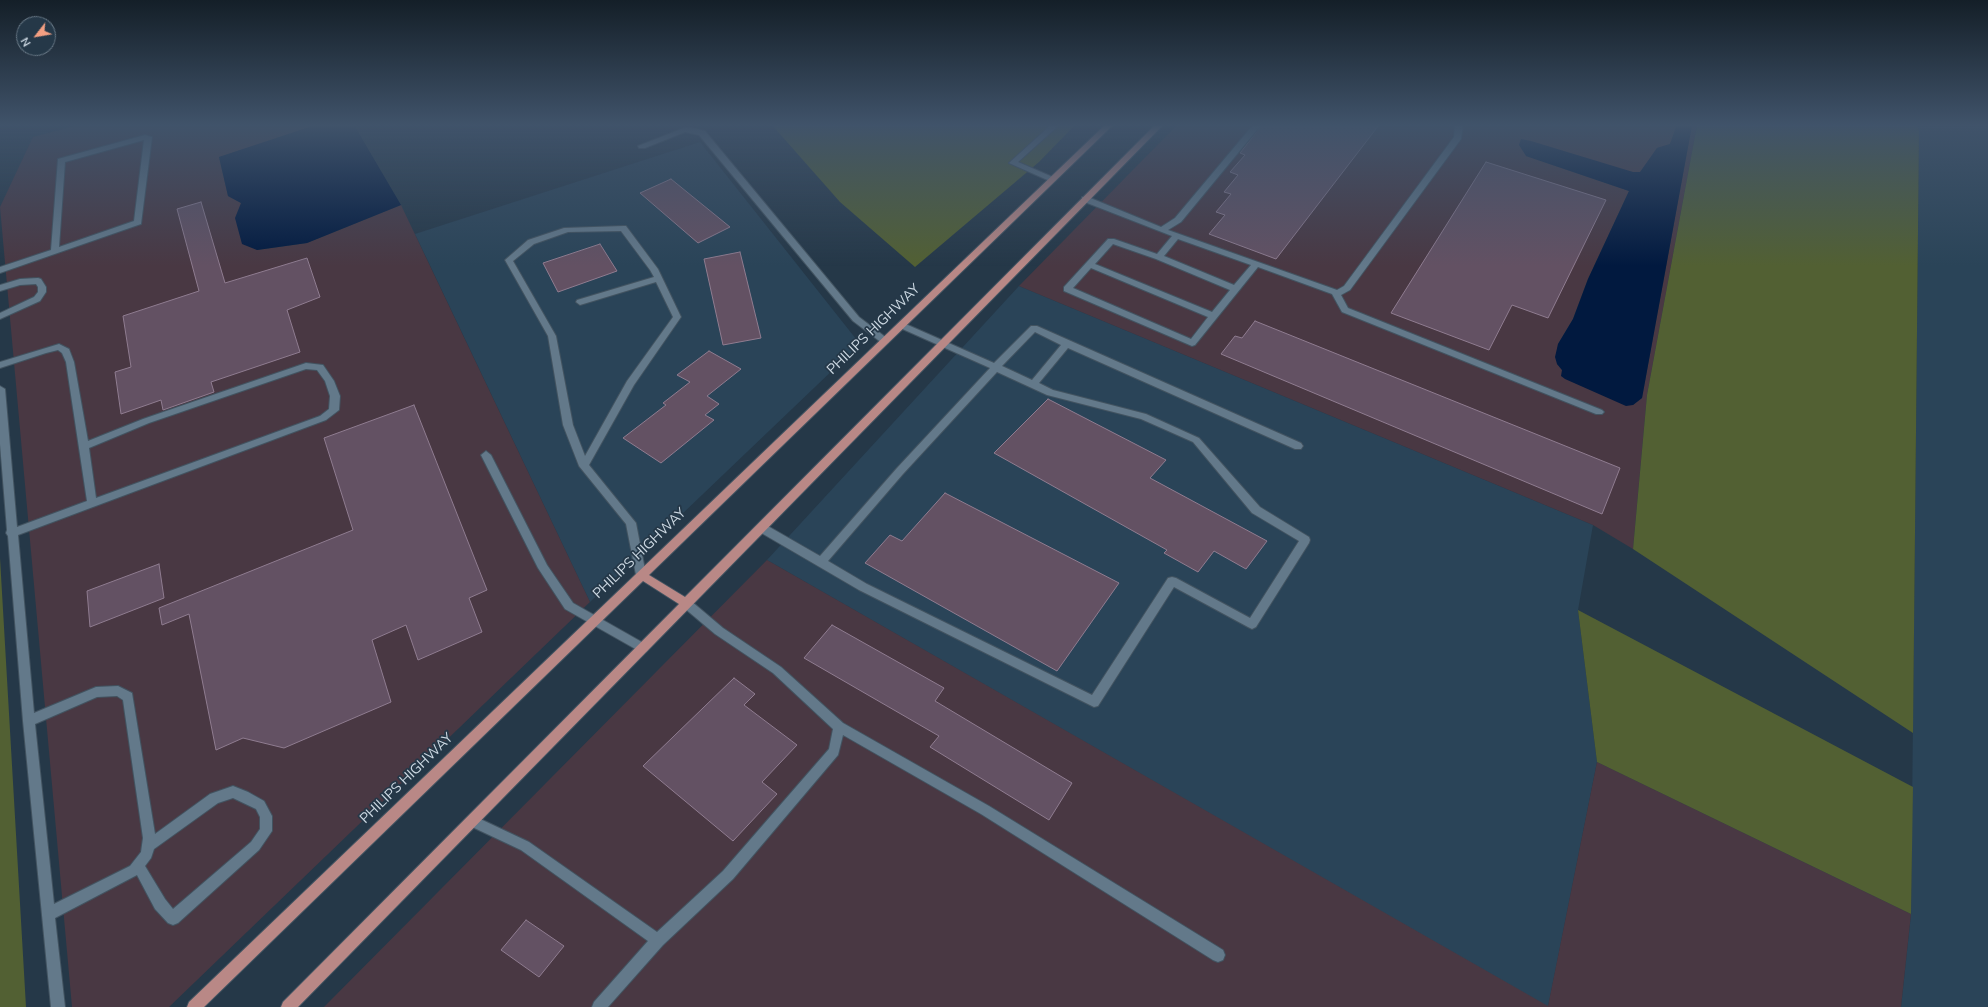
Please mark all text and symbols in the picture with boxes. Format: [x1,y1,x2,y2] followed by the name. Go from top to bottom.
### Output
[16,16,56,56] north arrow
[18,35,35,49] text: N
[824,281,924,379] street label: PHILIPS HIGHWAY
[590,505,690,603] street label: PHILIPS HIGHWAY
[357,730,457,828] street label: PHILIPS HIGHWAY

